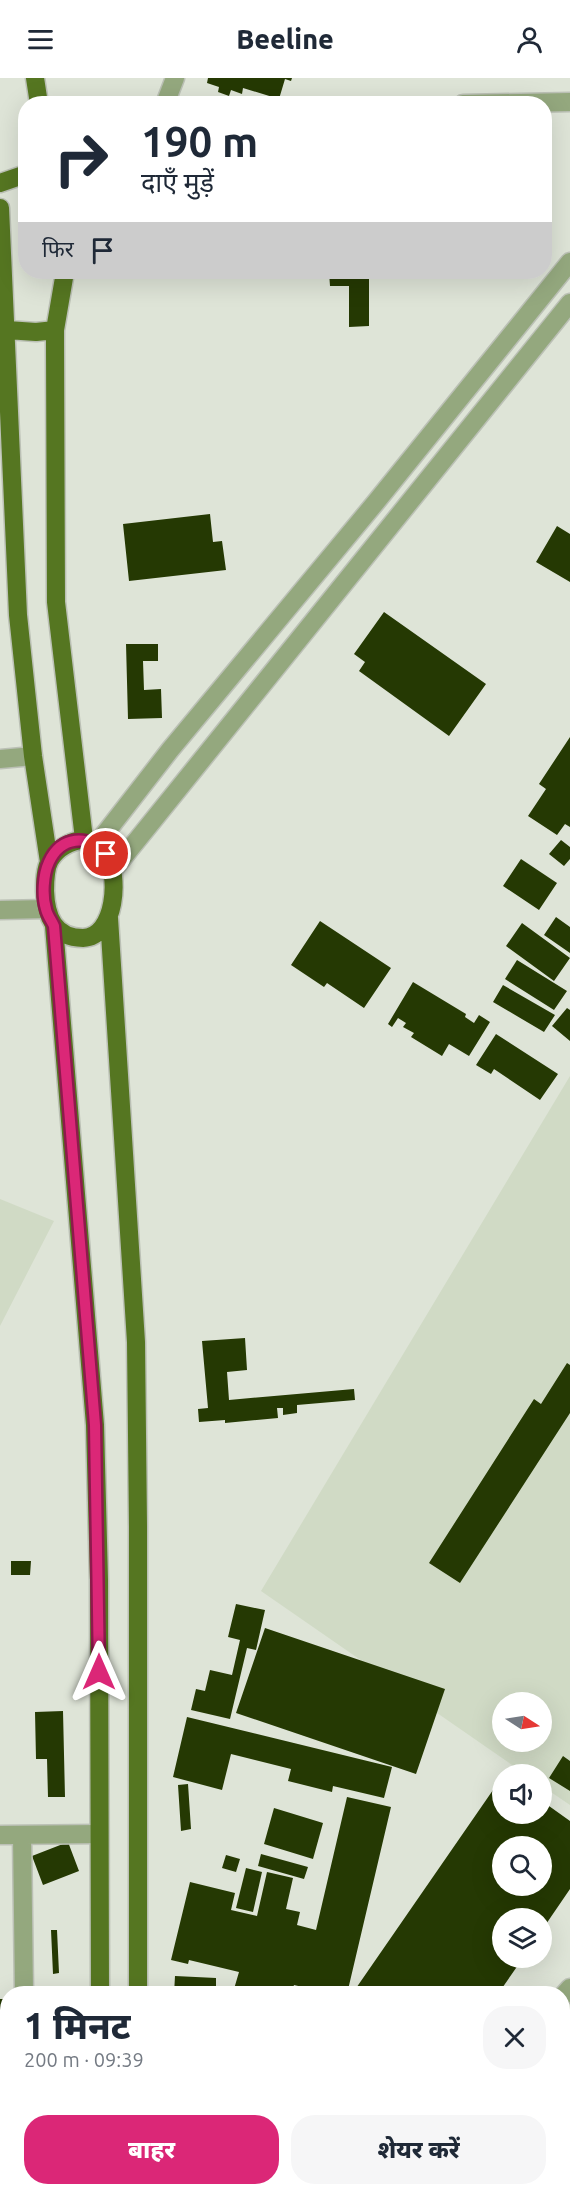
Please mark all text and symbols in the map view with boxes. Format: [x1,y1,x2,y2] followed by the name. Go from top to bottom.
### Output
[24,23,57,56] icon: menu
[513,23,546,56] icon: person
[236,24,334,54] text: Beeline
[141,118,258,165] text: 190 m
[42,120,120,198] icon: right
[141,167,214,197] text: दाएँ मुड़ें
[86,234,119,267] icon: arrive
[42,236,74,261] text: फिर
[80,828,131,879] pin
[89,837,122,870] icon: arrive
[67,1640,131,1704] position arrow
[492,1692,552,1752] north arrow
[492,1692,552,1968] map controls
[492,1764,552,1824] button: sound
[492,1836,552,1896] button: search
[492,1908,552,1968] button: layers
[24,2005,130,2046] text: 1 मिनट
[483,2006,546,2069] button: close
[24,2048,144,2071] text: 200 m · 09:39
[24,2115,279,2184] button: बाहर
[291,2115,546,2184] button: शेयर करें

